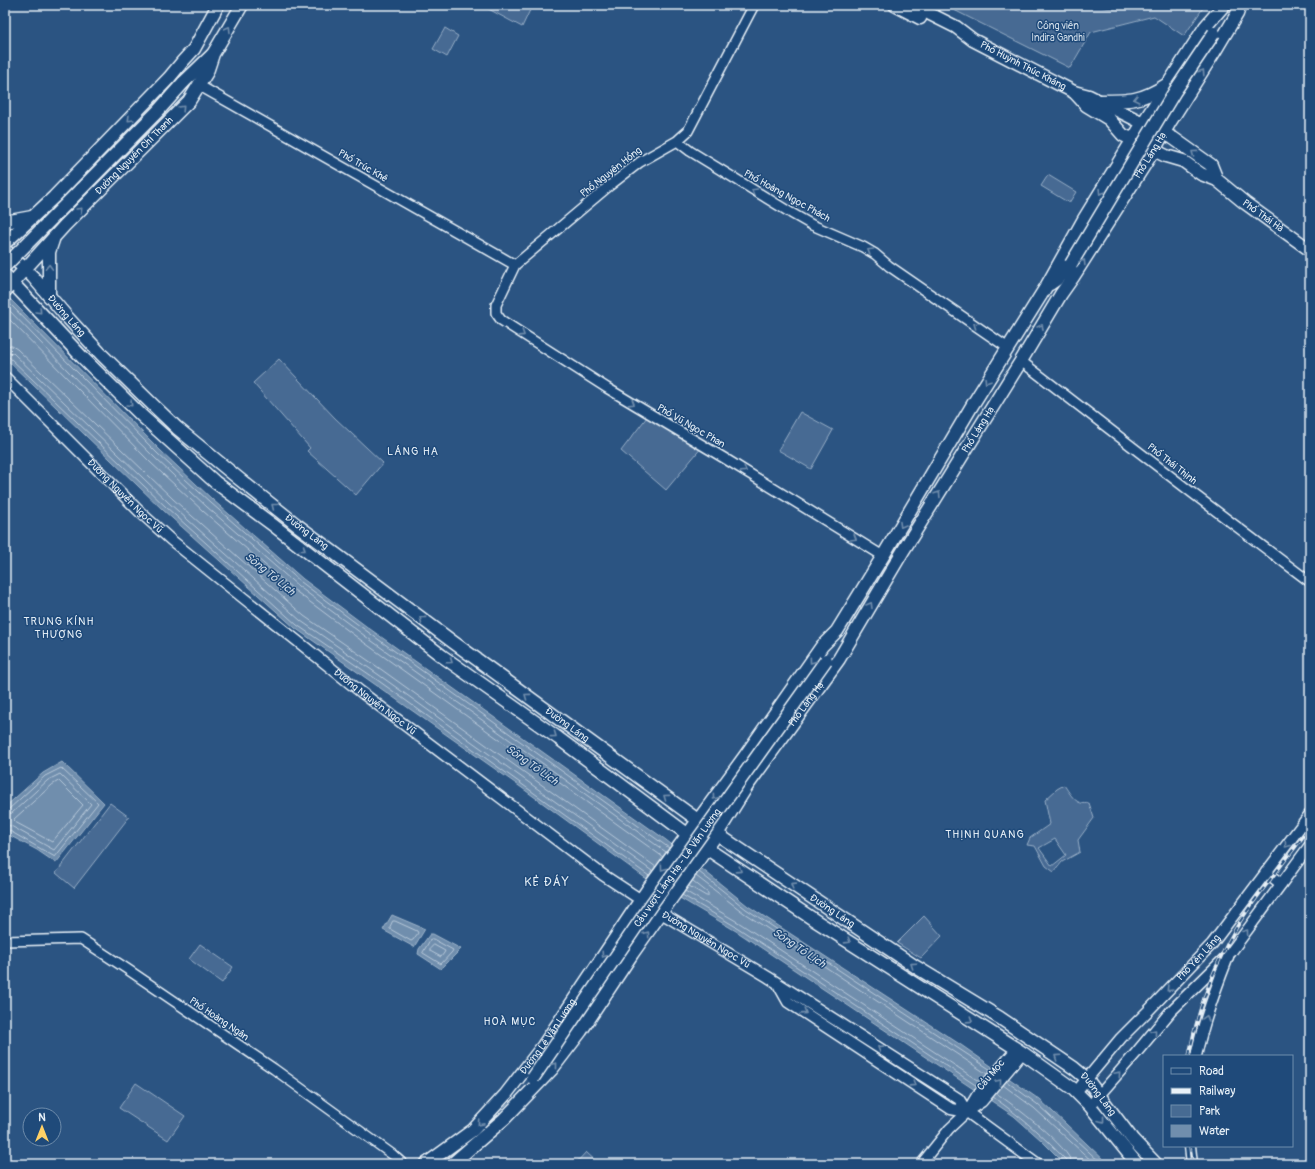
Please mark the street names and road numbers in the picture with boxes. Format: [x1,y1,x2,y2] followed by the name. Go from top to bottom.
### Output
[978,39,1068,93] street label: Phố Huỳnh Thúc Kháng
[93,114,176,197] street label: Đường Nguyễn Chí Thanh
[1131,130,1169,181] street label: Phố Láng Hạ
[577,144,644,200] street label: Phố Nguyên Hồng
[336,146,390,185] street label: Phố Trúc Khê
[742,166,833,225] street label: Phố Hoàng Ngọc Phách
[1240,197,1286,235] street label: Phố Thái Hà
[45,292,88,339] street label: Đường Láng
[655,401,728,450] street label: Phố Vũ Ngọc Phan
[959,404,997,455] street label: Phố Láng Hạ
[1145,440,1200,487] street label: Phố Thái Thịnh
[85,457,165,536] street label: Đường Nguyễn Ngọc Vũ
[283,512,331,552] street label: Đường Láng
[331,666,418,737] street label: Đường Nguyễn Ngọc Vũ
[786,679,827,729] street label: Phố Láng Hạ
[543,705,591,745] street label: Đường Láng
[632,806,724,930] street label: Cầu vượt Láng Hạ - Lê Văn Lương
[807,892,857,930] street label: Đường Láng
[659,909,752,971] street label: Đường Nguyễn Ngọc Vũ
[1174,932,1223,983] street label: Phố Yên Lãng
[187,994,252,1043] street label: Phố Hoàng Ngân
[517,997,579,1077] street label: Đường Lê Văn Lương
[973,1056,1007,1093] street label: Cầu Mọc
[1078,1070,1118,1118] street label: Đường Láng

